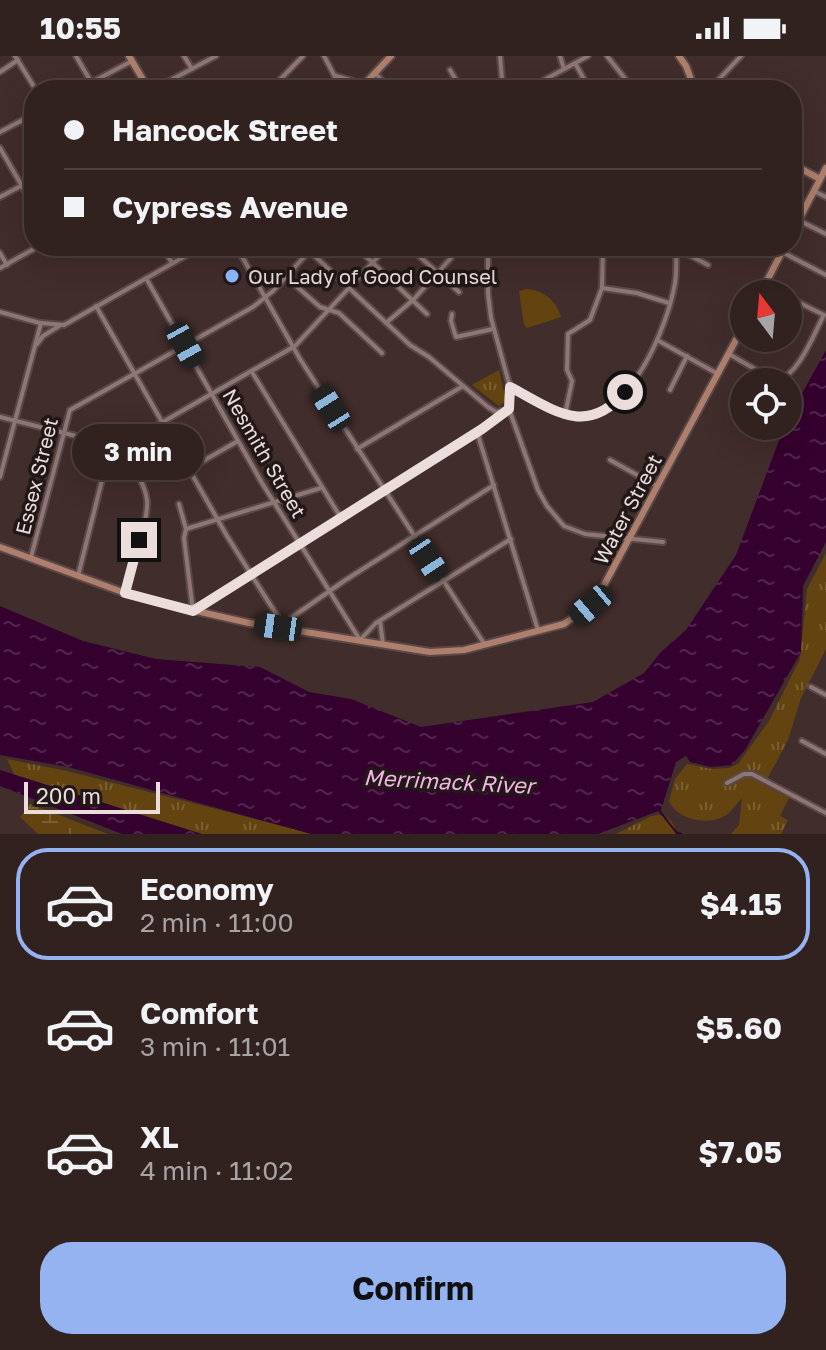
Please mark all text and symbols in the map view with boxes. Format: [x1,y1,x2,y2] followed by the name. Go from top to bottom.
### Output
[40,10,121,46] text: 10:55
[112,112,338,148] text: Hancock Street
[112,189,348,225] text: Cypress Avenue
[248,264,497,288] place label: Our Lady of Good Counsel
[223,267,241,285] marker: Our Lady of Good Counsel
[730,280,802,352] north arrow
[730,280,802,440] map controls
[163,318,207,372] car
[730,368,802,440] button: locate
[607,374,643,410] route start
[308,381,354,435] car
[218,384,312,522] street label: Nesmith Street
[10,415,62,537] street label: Essex Street
[73,424,205,480] callout: 3 min
[104,436,172,467] text: 3 min
[588,450,666,568] street label: Water Street
[121,522,157,558] route end
[405,532,451,586] car
[565,580,617,630] car
[253,612,303,642] car
[363,763,538,799] water label: Merrimack River
[24,778,160,814] scale bar
[36,782,101,809] text: 200 m
[44,868,116,940] icon: car
[140,871,274,907] text: Economy
[700,886,782,922] text: $4.15
[140,907,294,938] text: 2 min · 11:00
[44,992,116,1064] icon: car
[140,995,259,1031] text: Comfort
[695,1010,782,1046] text: $5.60
[140,1031,290,1062] text: 3 min · 11:01
[44,1116,116,1188] icon: car
[140,1119,179,1155] text: XL
[698,1134,782,1170] text: $7.05
[140,1155,293,1186] text: 4 min · 11:02
[40,1242,786,1334] button: Confirm

